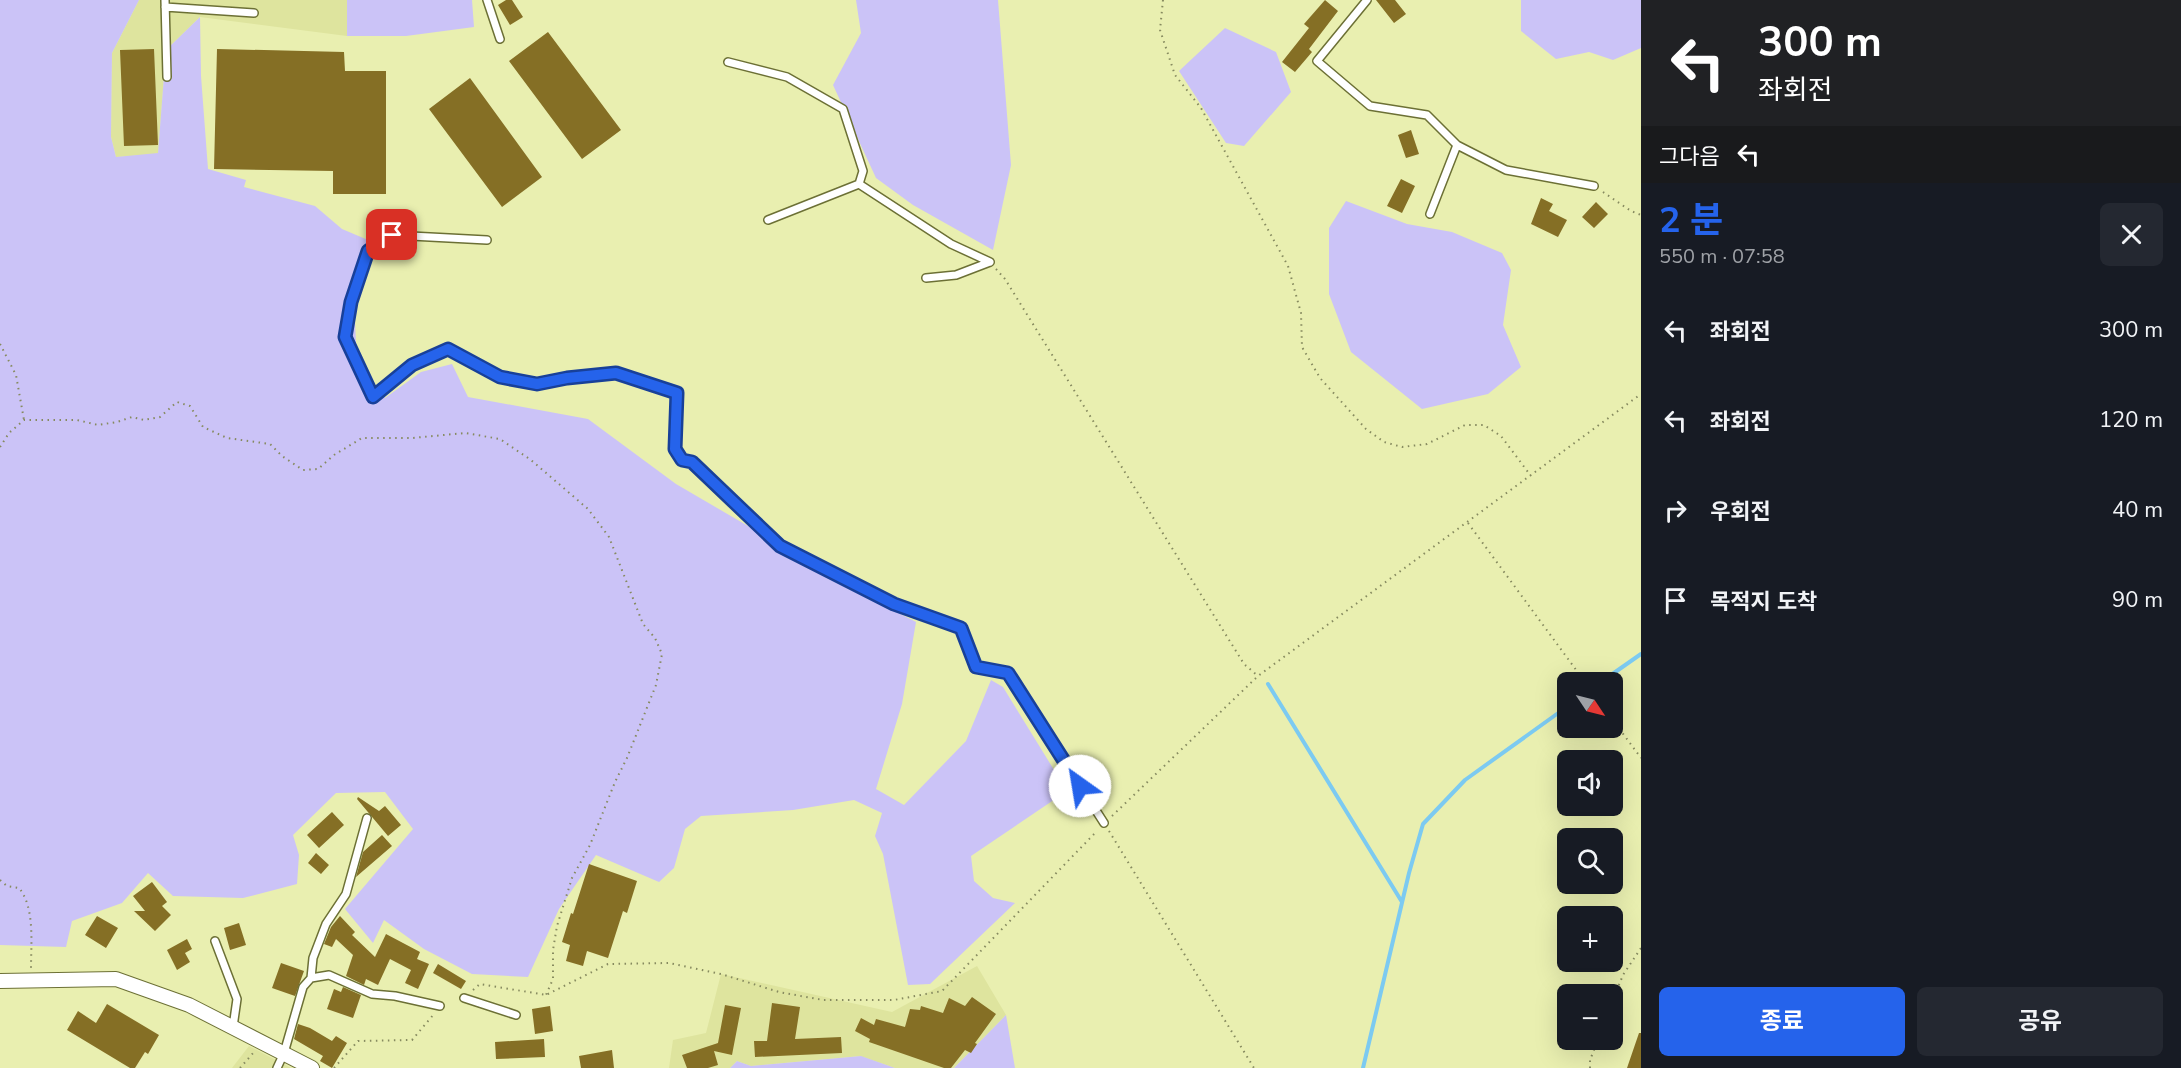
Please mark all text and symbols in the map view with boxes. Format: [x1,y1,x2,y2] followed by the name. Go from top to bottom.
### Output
[1758,14,1882,71] text: 300 m
[1659,24,1737,102] icon: left
[1758,72,1833,109] text: 좌회전
[1732,138,1765,171] icon: left
[1659,142,1720,172] text: 그다음
[1659,196,1723,245] text: 2 분
[2100,203,2163,266] button: close
[366,209,417,260] pin
[375,218,408,251] icon: arrive
[1659,243,1785,270] text: 550 m · 07:58
[1659,314,1692,347] icon: left
[2099,315,2163,345] text: 300 m
[1710,317,1771,347] text: 좌회전
[1659,404,1692,437] icon: left
[2099,405,2163,435] text: 120 m
[1710,407,1771,437] text: 좌회전
[1659,494,1692,527] icon: right
[2112,495,2163,525] text: 40 m
[1710,497,1771,527] text: 우회전
[1659,584,1692,617] icon: arrive
[2112,585,2163,615] text: 90 m
[1710,587,1817,617] text: 목적지 도착
[1557,672,1623,738] north arrow
[1557,672,1623,1050] map controls
[1557,750,1623,816] button: sound
[1048,754,1112,818] position arrow
[1557,828,1623,894] button: search
[1557,906,1623,972] button: +
[1557,984,1623,1050] button: −
[1659,987,1905,1056] button: 종료
[1917,987,2163,1056] button: 공유

